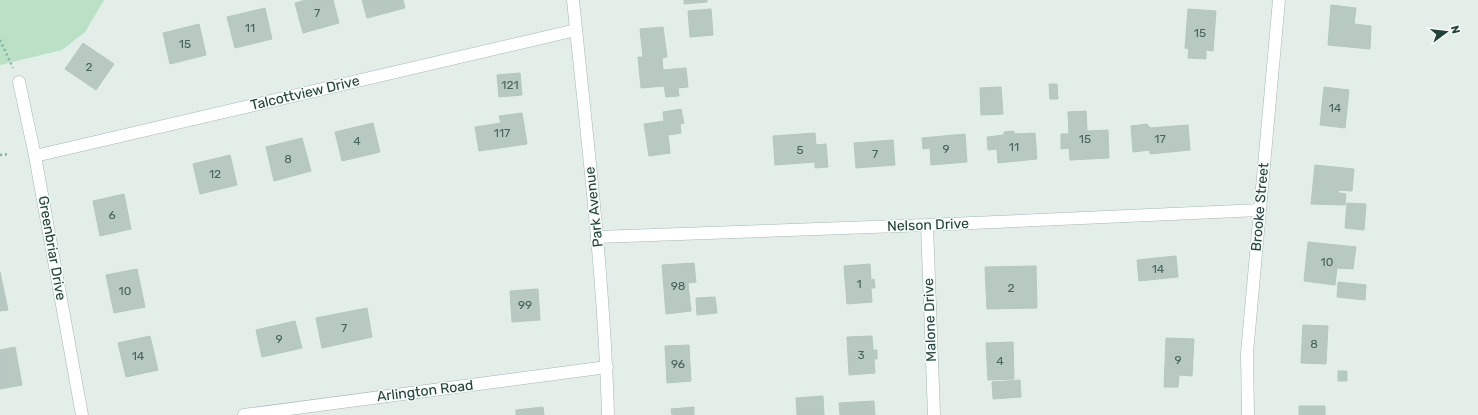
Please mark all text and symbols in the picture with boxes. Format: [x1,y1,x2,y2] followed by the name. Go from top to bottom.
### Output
[314,6,320,20] house number: 7
[1426,12,1466,52] north arrow
[245,21,255,35] house number: 11
[1448,24,1463,35] text: N
[1194,26,1206,40] house number: 15
[179,37,191,51] house number: 15
[85,60,93,74] house number: 2
[249,72,361,114] street label: Talcottview Drive
[501,78,519,92] house number: 121
[1329,101,1342,115] house number: 14
[494,126,510,140] house number: 117
[1079,132,1091,146] house number: 15
[1154,132,1166,146] house number: 17
[353,134,361,148] house number: 4
[1009,140,1019,154] house number: 11
[942,142,950,156] house number: 9
[796,143,804,157] house number: 5
[872,147,878,161] house number: 7
[284,152,292,166] house number: 8
[1248,161,1272,252] street label: Brooke Street
[581,166,607,248] street label: Park Avenue
[209,167,221,181] house number: 12
[34,194,70,302] street label: Greenbriar Drive
[108,208,116,222] house number: 6
[887,215,969,235] street label: Nelson Drive
[1321,255,1333,269] house number: 10
[1152,262,1165,276] house number: 14
[856,277,862,291] house number: 1
[920,278,940,362] street label: Malone Drive
[671,279,685,293] house number: 98
[1007,281,1015,295] house number: 2
[119,284,131,298] house number: 10
[518,298,532,312] house number: 99
[341,321,347,335] house number: 7
[275,332,283,346] house number: 9
[1310,337,1318,351] house number: 8
[857,348,865,362] house number: 3
[132,349,145,363] house number: 14
[1174,353,1182,367] house number: 9
[996,354,1004,368] house number: 4
[671,357,685,371] house number: 96
[376,377,474,405] street label: Arlington Road

